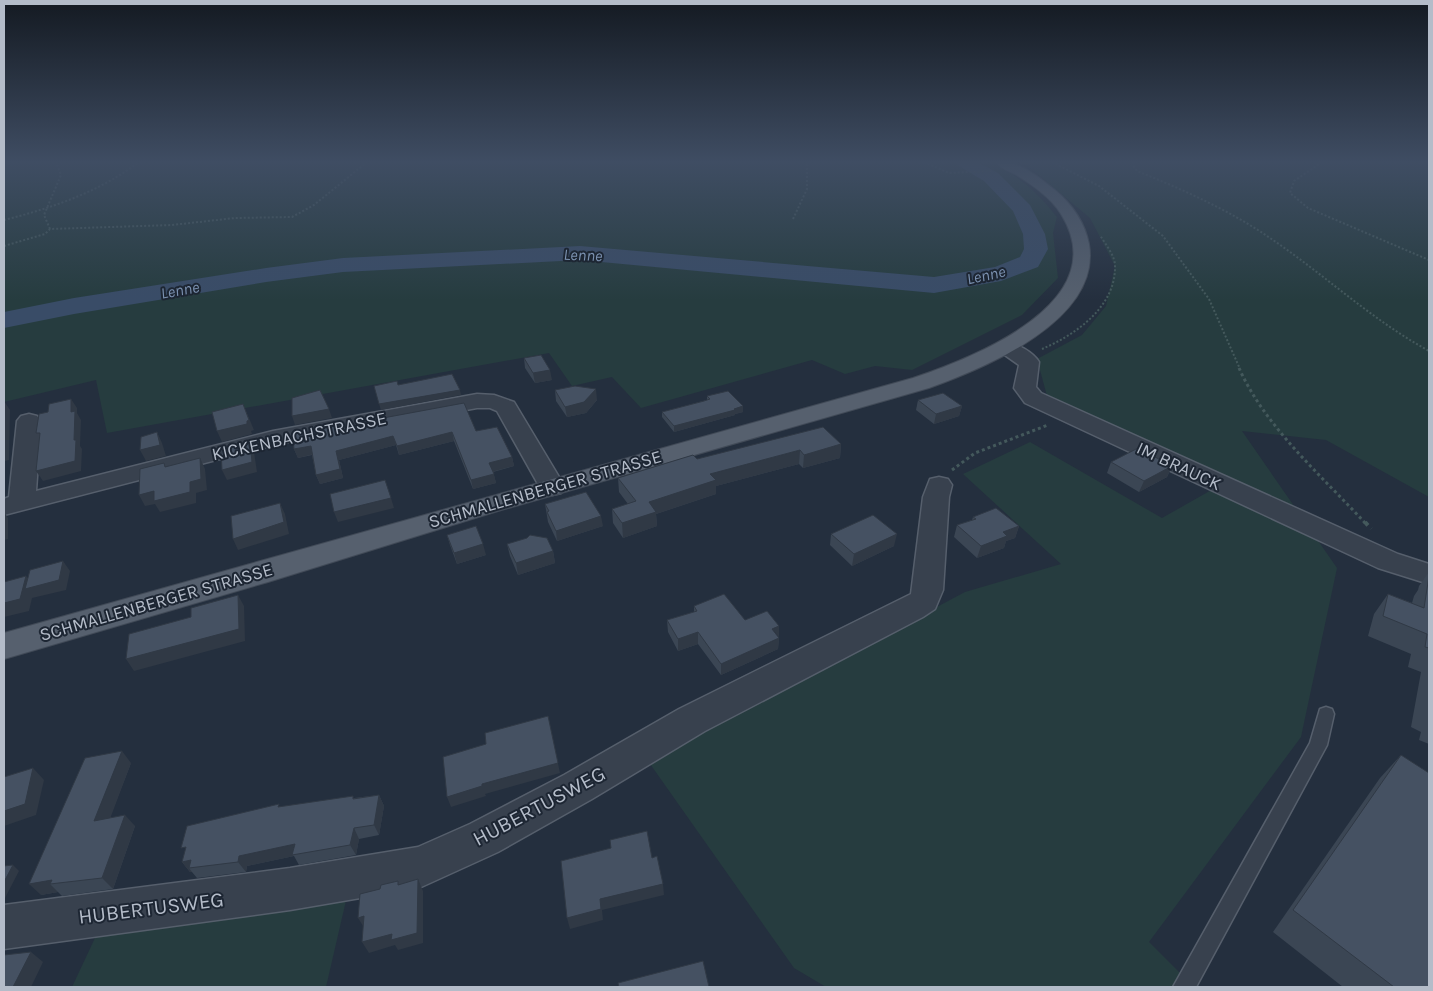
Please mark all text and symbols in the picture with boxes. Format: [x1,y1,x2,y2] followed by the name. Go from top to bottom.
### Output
[563,245,603,265] water label: Lenne
[965,262,1008,288] water label: Lenne
[159,277,201,303] water label: Lenne
[210,407,388,465] street label: KICKENBACHSTRASSE
[1133,437,1225,495] street label: IM BRAUCK
[426,445,664,533] street label: SCHMALLENBERGER STRASSE
[37,558,275,646] street label: SCHMALLENBERGER STRASSE
[469,761,609,851] street label: HUBERTUSWEG
[77,887,225,929] street label: HUBERTUSWEG

